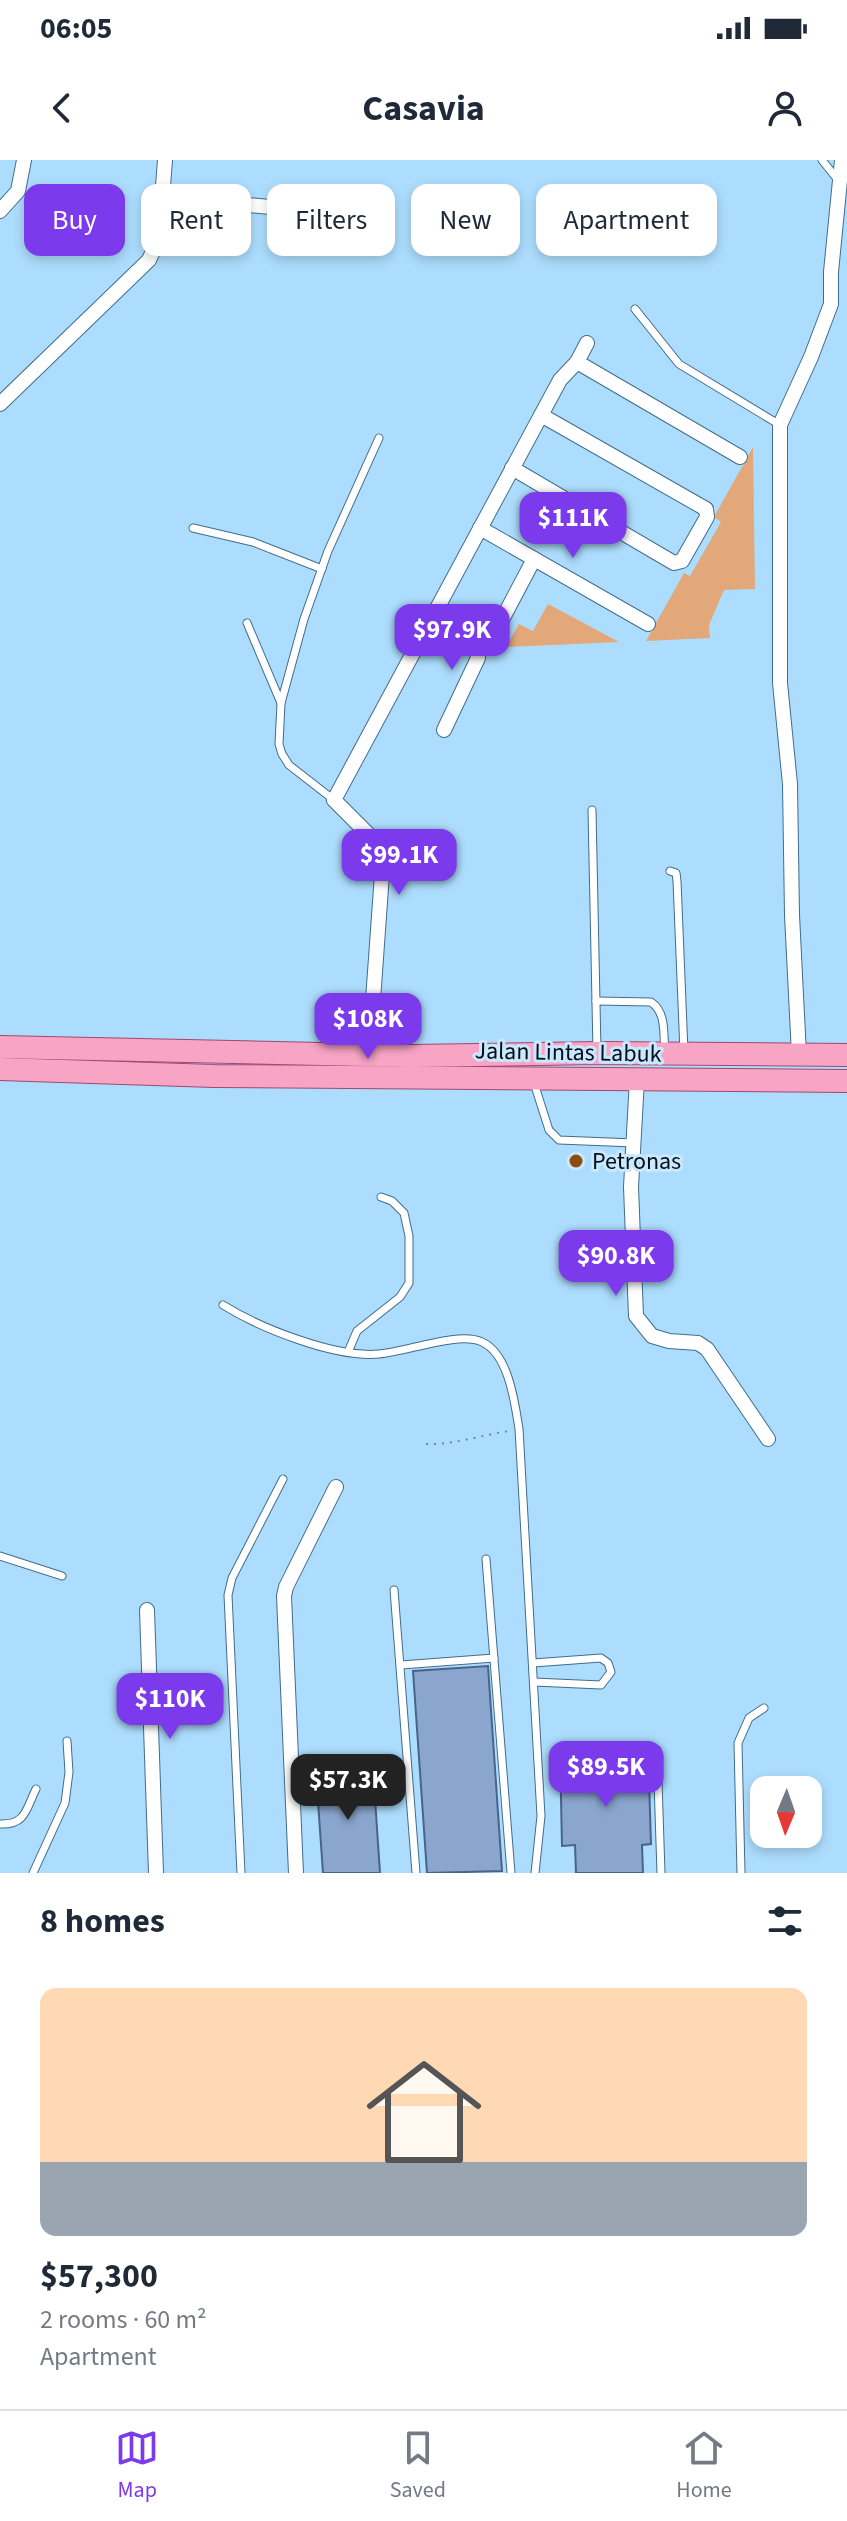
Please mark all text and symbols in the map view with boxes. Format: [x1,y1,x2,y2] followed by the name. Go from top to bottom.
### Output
[40,7,112,50] text: 06:05
[362,83,485,134] text: Casavia
[40,86,84,130] icon: back
[763,86,807,130] icon: person
[24,184,125,256] chip: Buy
[141,184,251,256] chip: Rent
[267,184,395,256] chip: Filters
[411,184,520,256] chip: New
[536,184,717,256] chip: Apartment
[517,492,629,560] pin: $111K
[538,499,608,536] text: $111K
[387,604,517,672] pin: $97.9K
[413,611,491,648] text: $97.9K
[334,829,464,897] pin: $99.1K
[360,836,438,873] text: $99.1K
[312,993,424,1061] pin: $108K
[333,1000,403,1037] text: $108K
[474,1033,662,1072] street label: Jalan Lintas Labuk
[592,1144,681,1179] place label: Petronas
[567,1152,585,1170] marker: Petronas
[551,1230,681,1298] pin: $90.8K
[577,1237,655,1274] text: $90.8K
[114,1673,226,1741] pin: $110K
[135,1680,205,1717] text: $110K
[541,1741,671,1809] pin: $89.5K
[567,1748,645,1785] text: $89.5K
[283,1754,413,1822] pin: $57.3K
[309,1761,387,1798] text: $57.3K
[750,1776,822,1848] north arrow
[750,1776,822,1848] map controls
[40,1897,165,1946] text: 8 homes
[763,1899,807,1943] icon: filters
[352,2040,496,2184] icon: home
[40,2252,158,2301] text: $57,300
[40,2301,207,2338] text: 2 rooms · 60 m²
[40,2338,157,2375] text: Apartment
[115,2426,159,2506] tab: Map
[390,2426,446,2506] tab: Saved
[676,2426,732,2506] tab: Home

